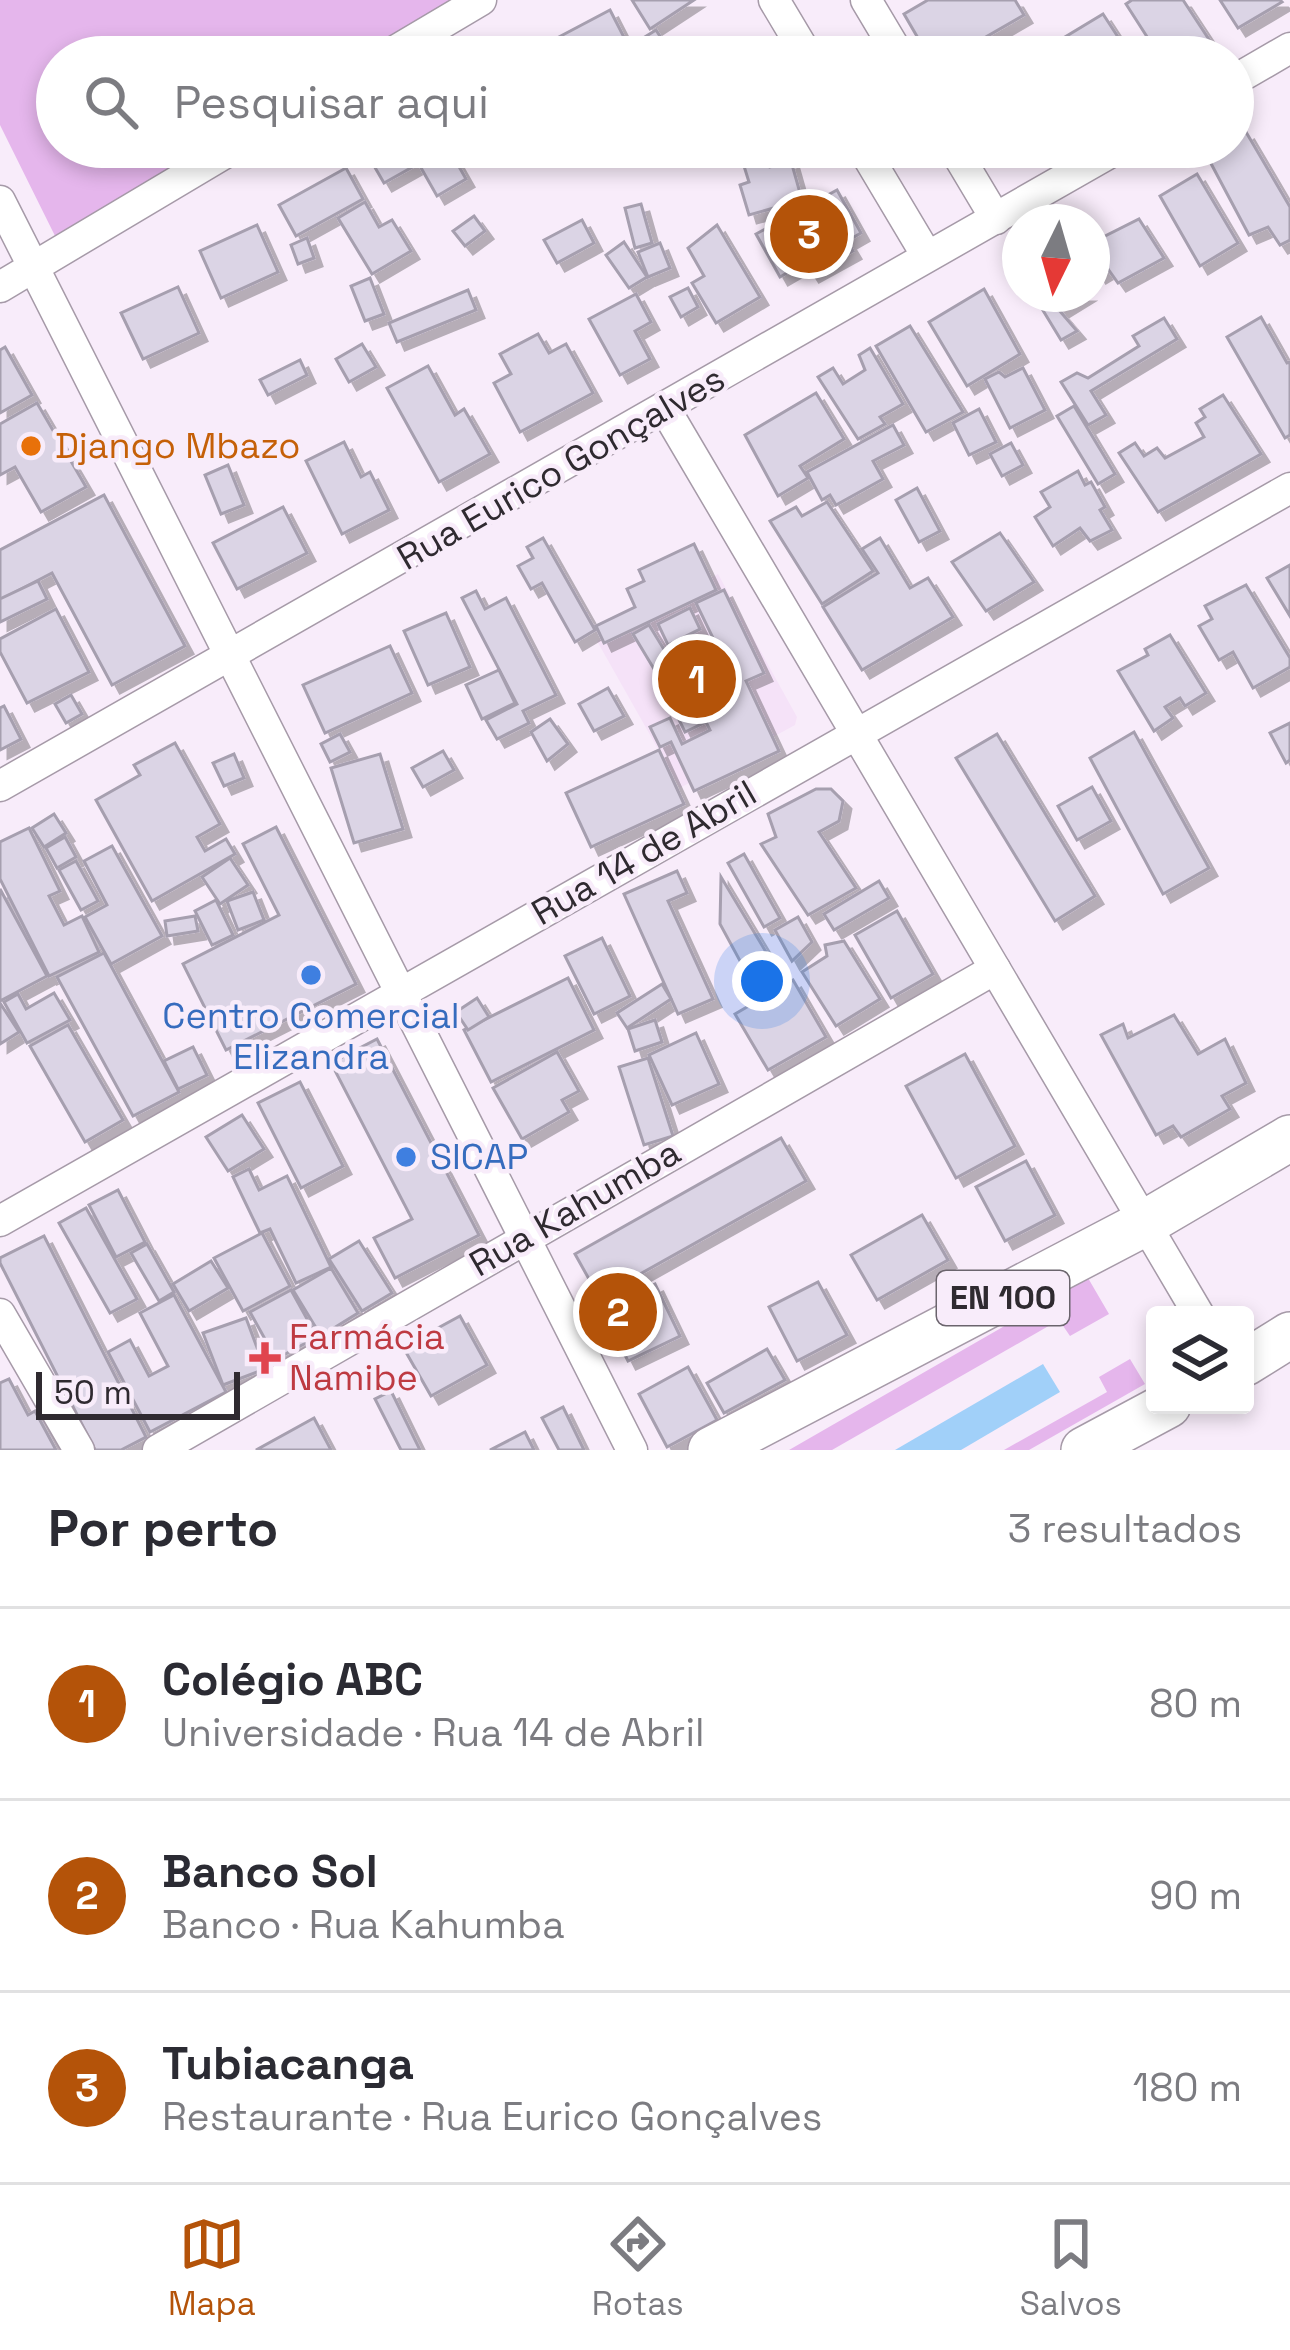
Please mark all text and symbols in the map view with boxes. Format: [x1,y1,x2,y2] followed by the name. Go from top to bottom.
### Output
[36,36,1254,168] search box
[78,69,144,135] icon: search
[174,74,489,131] text: Pesquisar aqui
[770,189,848,279] pin: 3
[1002,204,1110,312] north arrow
[389,355,733,581] street label: Rua Eurico Gonçalves
[55,423,300,469] place label: Django Mbazo
[18,433,44,459] marker: Django Mbazo
[658,634,736,724] pin: 1
[523,770,765,936] street label: Rua 14 de Abril
[732,951,792,1011] your location
[298,962,324,988] marker: Centro Comercial Elizandra
[162,993,460,1080] place label: Centro Comercial Elizandra
[461,1129,689,1287] street label: Rua Kahumba
[430,1134,528,1180] place label: SICAP
[393,1144,419,1170] marker: SICAP
[579,1267,657,1357] pin: 2
[937,1271,1069,1325] road number: EN 100
[1146,1306,1254,1414] map controls
[1146,1306,1254,1414] button: layers
[289,1314,445,1401] place label: Farmácia Namibe
[252,1345,278,1371] marker: Farmácia Namibe
[36,1366,240,1419] scale bar
[54,1372,132,1414] text: 50 m
[48,1496,278,1561] text: Por perto
[1008,1504,1242,1553] text: 3 resultados
[162,1651,423,1708] text: Colégio ABC
[78,1679,96,1728] text: 1
[1149,1679,1242,1728] text: 80 m
[162,1708,705,1757] text: Universidade · Rua 14 de Abril
[162,1843,378,1900] text: Banco Sol
[75,1871,99,1920] text: 2
[1150,1871,1242,1920] text: 90 m
[162,1900,565,1949] text: Banco · Rua Kahumba
[162,2035,414,2092] text: Tubiacanga
[75,2063,99,2112] text: 3
[1133,2063,1242,2112] text: 180 m
[162,2092,822,2141] text: Restaurante · Rua Eurico Gonçalves
[168,2211,256,2325] tab: Mapa
[592,2211,684,2325] tab: Rotas
[1020,2211,1122,2325] tab: Salvos

